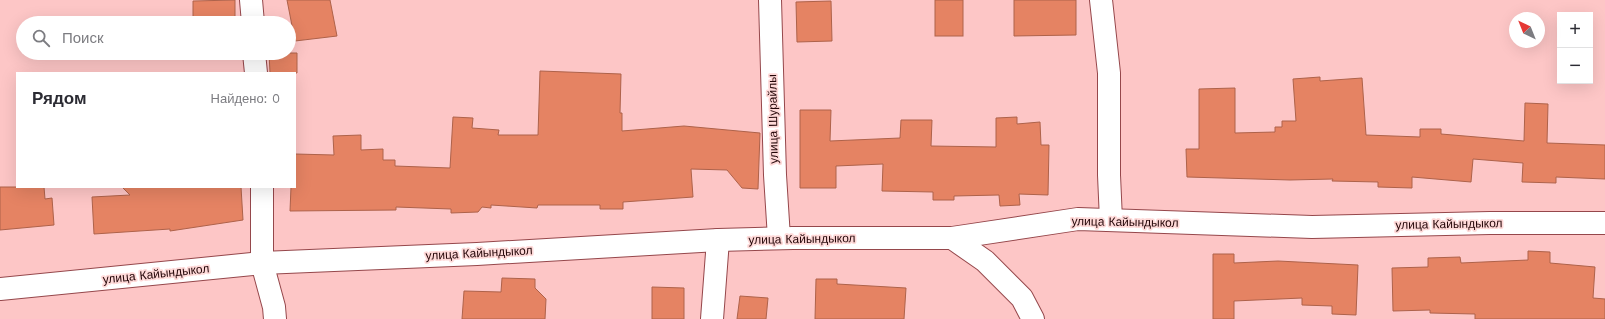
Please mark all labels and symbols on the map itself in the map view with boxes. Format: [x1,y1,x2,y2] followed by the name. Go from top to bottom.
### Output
[1509,12,1545,48] north arrow
[765,74,781,164] street label: улица Шурайлы
[1071,214,1179,230] street label: улица Кайындыкол
[1395,216,1503,232] street label: улица Кайындыкол
[748,231,856,247] street label: улица Кайындыкол
[425,243,533,263] street label: улица Кайындыкол
[102,261,210,287] street label: улица Кайындыкол

